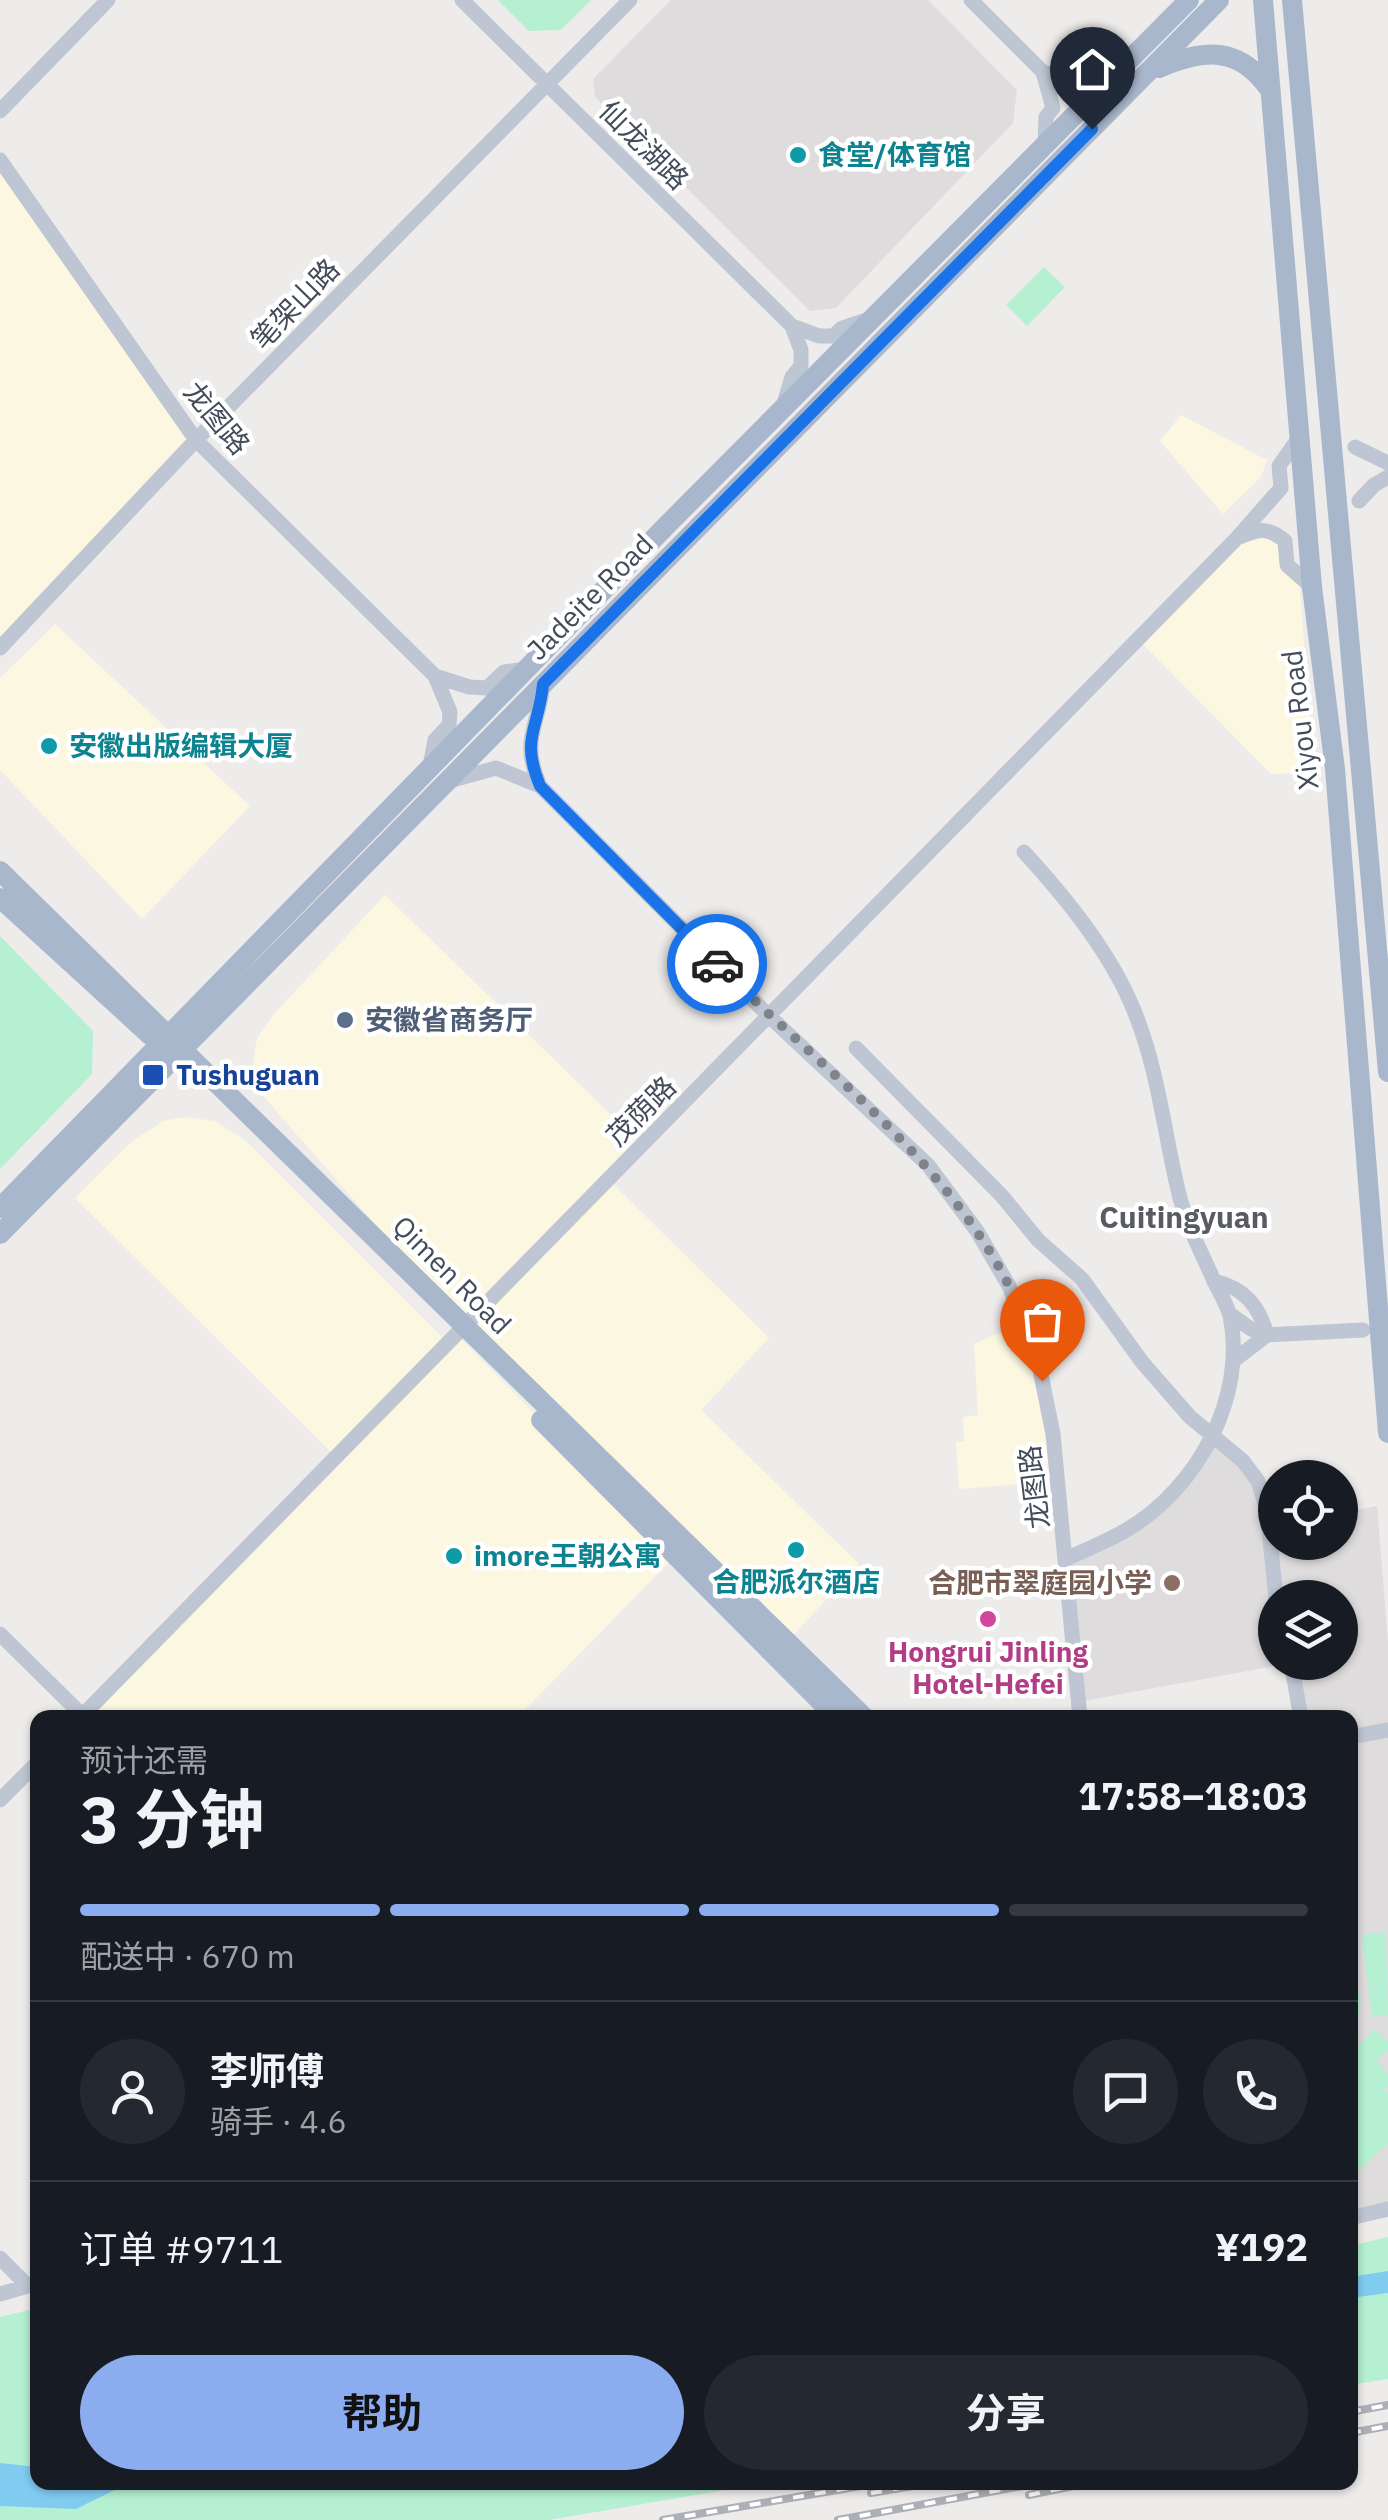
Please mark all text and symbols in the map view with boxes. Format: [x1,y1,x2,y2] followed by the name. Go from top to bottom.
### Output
[1050,27,1135,130] pin
[1065,42,1120,97] icon: home
[592,92,697,197] street label: 仙龙湖路
[818,136,971,173] place label: 食堂/体育馆
[787,144,809,166] marker: 食堂/体育馆
[242,251,347,357] street label: 笔架山路
[176,374,259,462] street label: 龙图路
[519,526,661,668] street label: Jadeite Road
[1273,648,1326,792] street label: Xiyou Road
[69,727,293,764] place label: 安徽出版编辑大厦
[38,735,60,757] marker: 安徽出版编辑大厦
[667,914,767,1014] courier
[690,937,745,992] icon: car
[365,1001,533,1038] place label: 安徽省商务厅
[334,1009,356,1031] marker: 安徽省商务厅
[176,1056,320,1093] place label: Tushuguan
[140,1062,166,1088] marker: Tushuguan
[598,1068,683,1153] street label: 茂荫路
[1099,1197,1269,1236] district label: Cuitingyuan
[385,1207,520,1342] street label: Qimen Road
[1000,1279,1085,1382] pin
[1015,1294,1070,1349] icon: bag
[1010,1443,1057,1531] street label: 龙图路
[1258,1460,1358,1680] map controls
[1258,1460,1358,1560] button: locate
[474,1537,662,1574] place label: imore王朝公寓
[785,1539,807,1561] marker: 合肥派尔酒店
[443,1545,465,1567] marker: imore王朝公寓
[712,1563,880,1600] place label: 合肥派尔酒店
[928,1564,1152,1601] place label: 合肥市翠庭园小学
[1161,1572,1183,1594] marker: 合肥市翠庭园小学
[1258,1580,1358,1680] button: layers
[977,1608,999,1630] marker: Hongrui Jinling Hotel-Hefei
[888,1633,1088,1702] place label: Hongrui Jinling Hotel-Hefei
[80,1739,208,1781] text: 预计还需
[1078,1771,1308,1820] text: 17:58–18:03
[80,1776,264,1861] text: 3 分钟
[80,1935,295,1977] text: 配送中 · 670 m
[80,2039,185,2144] button: person
[1073,2039,1178,2144] button: chat
[1203,2039,1308,2144] button: phone
[210,2046,324,2095] text: 李师傅
[210,2100,347,2142] text: 骑手 · 4.6
[1215,2222,1308,2271] text: ¥192
[80,2224,283,2273] text: 订单 #9711
[80,2355,684,2470] button: 帮助
[704,2355,1308,2470] button: 分享

